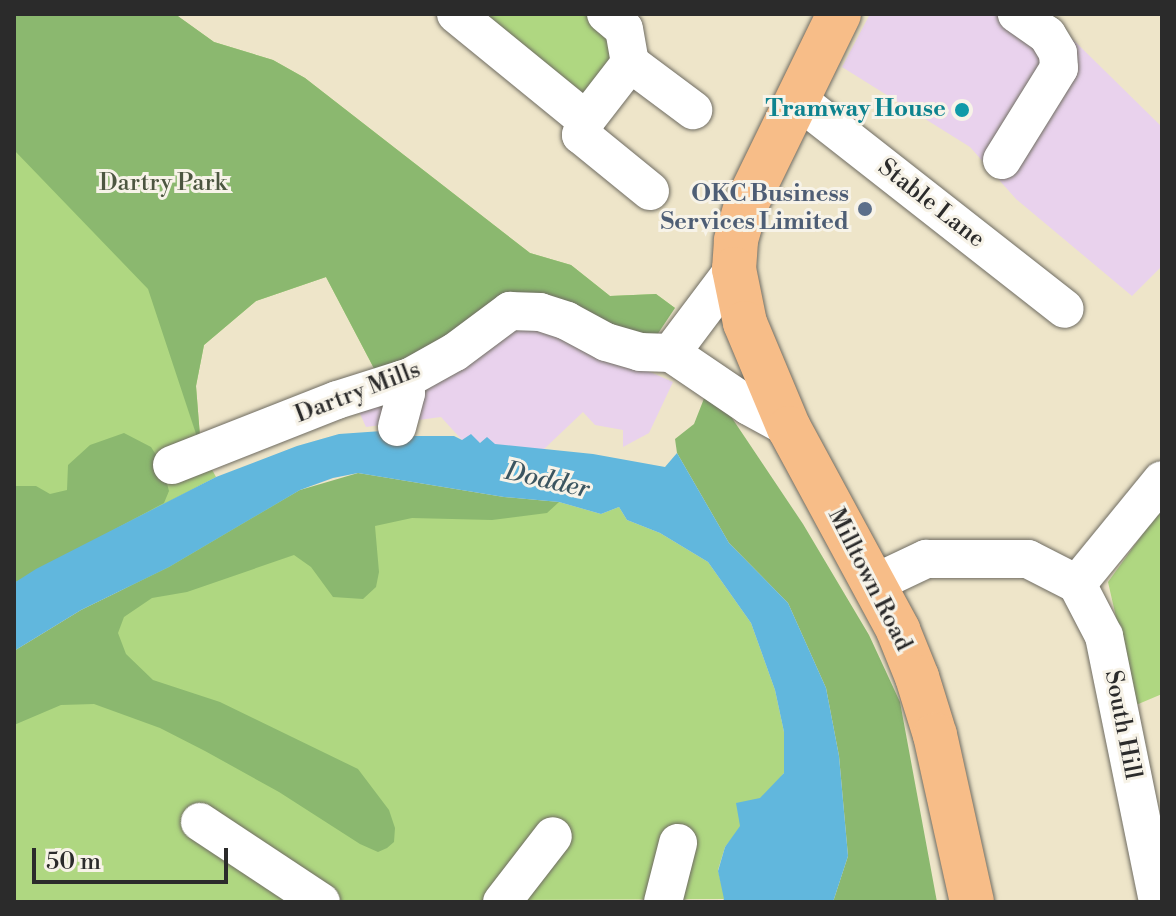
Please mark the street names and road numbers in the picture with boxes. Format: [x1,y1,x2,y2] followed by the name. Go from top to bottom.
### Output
[872,154,990,254] street label: Stable Lane
[291,356,425,430] street label: Dartry Mills
[821,504,917,656] street label: Milltown Road
[1097,668,1147,782] street label: South Hill

